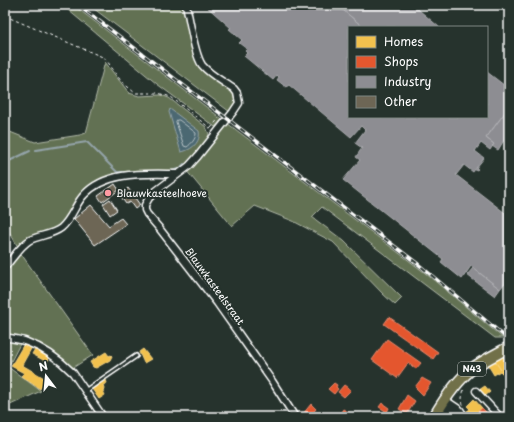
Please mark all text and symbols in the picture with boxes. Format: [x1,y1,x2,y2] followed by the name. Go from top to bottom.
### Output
[348,26,488,118] legend
[384,32,423,50] text: Homes
[384,52,419,70] text: Shops
[384,72,432,90] text: Industry
[384,92,417,110] text: Other
[116,185,208,200] place label: Blauwkasteelhoeve
[103,188,113,198] marker: Blauwkasteelhoeve
[182,244,249,328] street label: Blauwkasteelstraat
[26,356,66,396] north arrow
[37,356,50,375] text: N
[458,362,486,376] road number: N43

